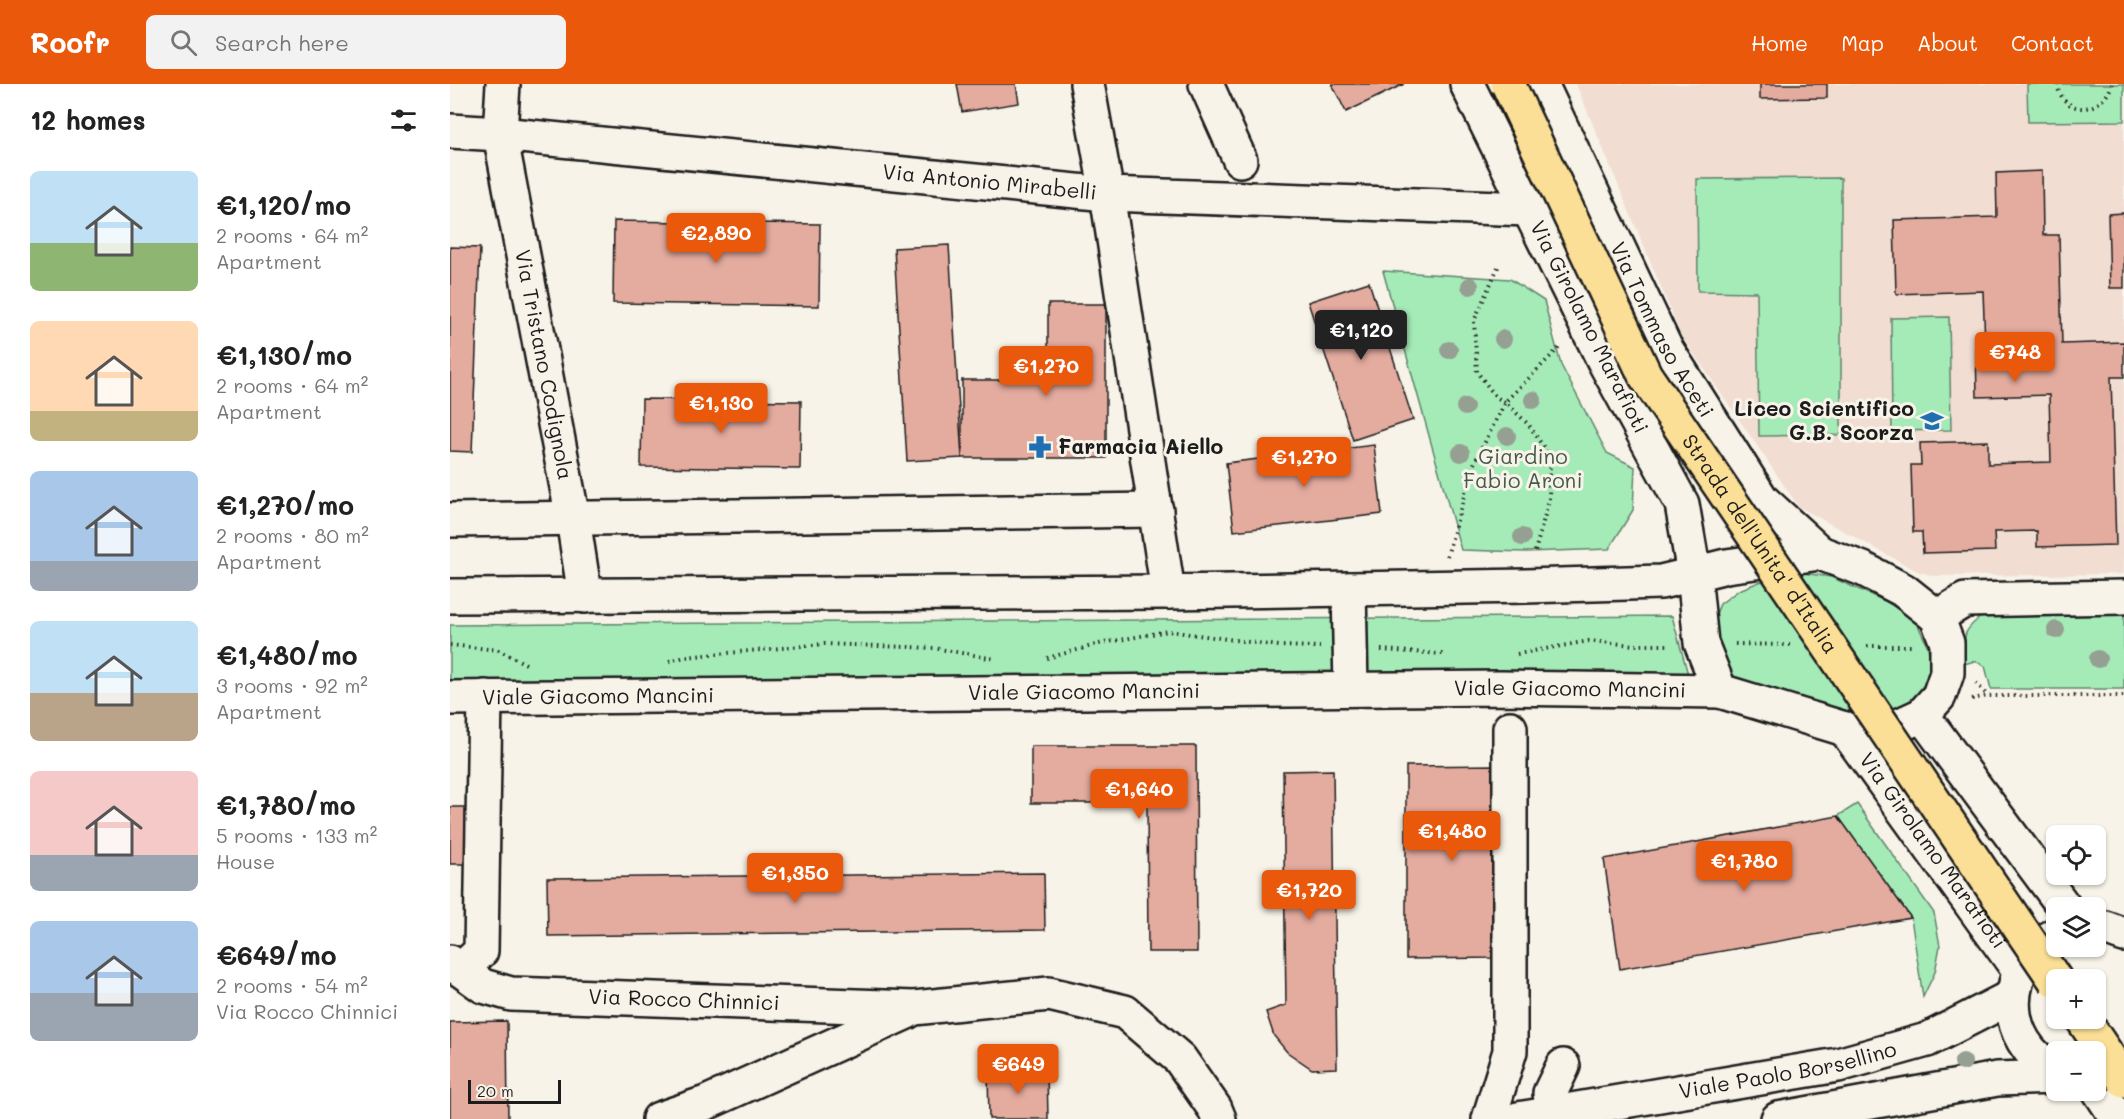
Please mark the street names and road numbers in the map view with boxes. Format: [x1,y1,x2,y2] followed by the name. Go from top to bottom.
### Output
[881,157,1098,205] street label: Via Antonio Mirabelli
[1525,215,1656,437] street label: Via Girolamo Marafioti
[1605,237,1721,422] street label: Via Tommaso Aceti
[510,247,580,482] street label: Via Tristano Codignola
[1677,428,1845,658] street label: Strada dell'Unita' d'Italia
[1454,673,1686,703] street label: Viale Giacomo Mancini
[968,676,1200,705] street label: Viale Giacomo Mancini
[482,680,714,710] street label: Viale Giacomo Mancini
[1854,746,2014,953] street label: Via Girolamo Marafioti
[588,982,780,1015] street label: Via Rocco Chinnici
[1677,1034,1899,1104] street label: Viale Paolo Borsellino

